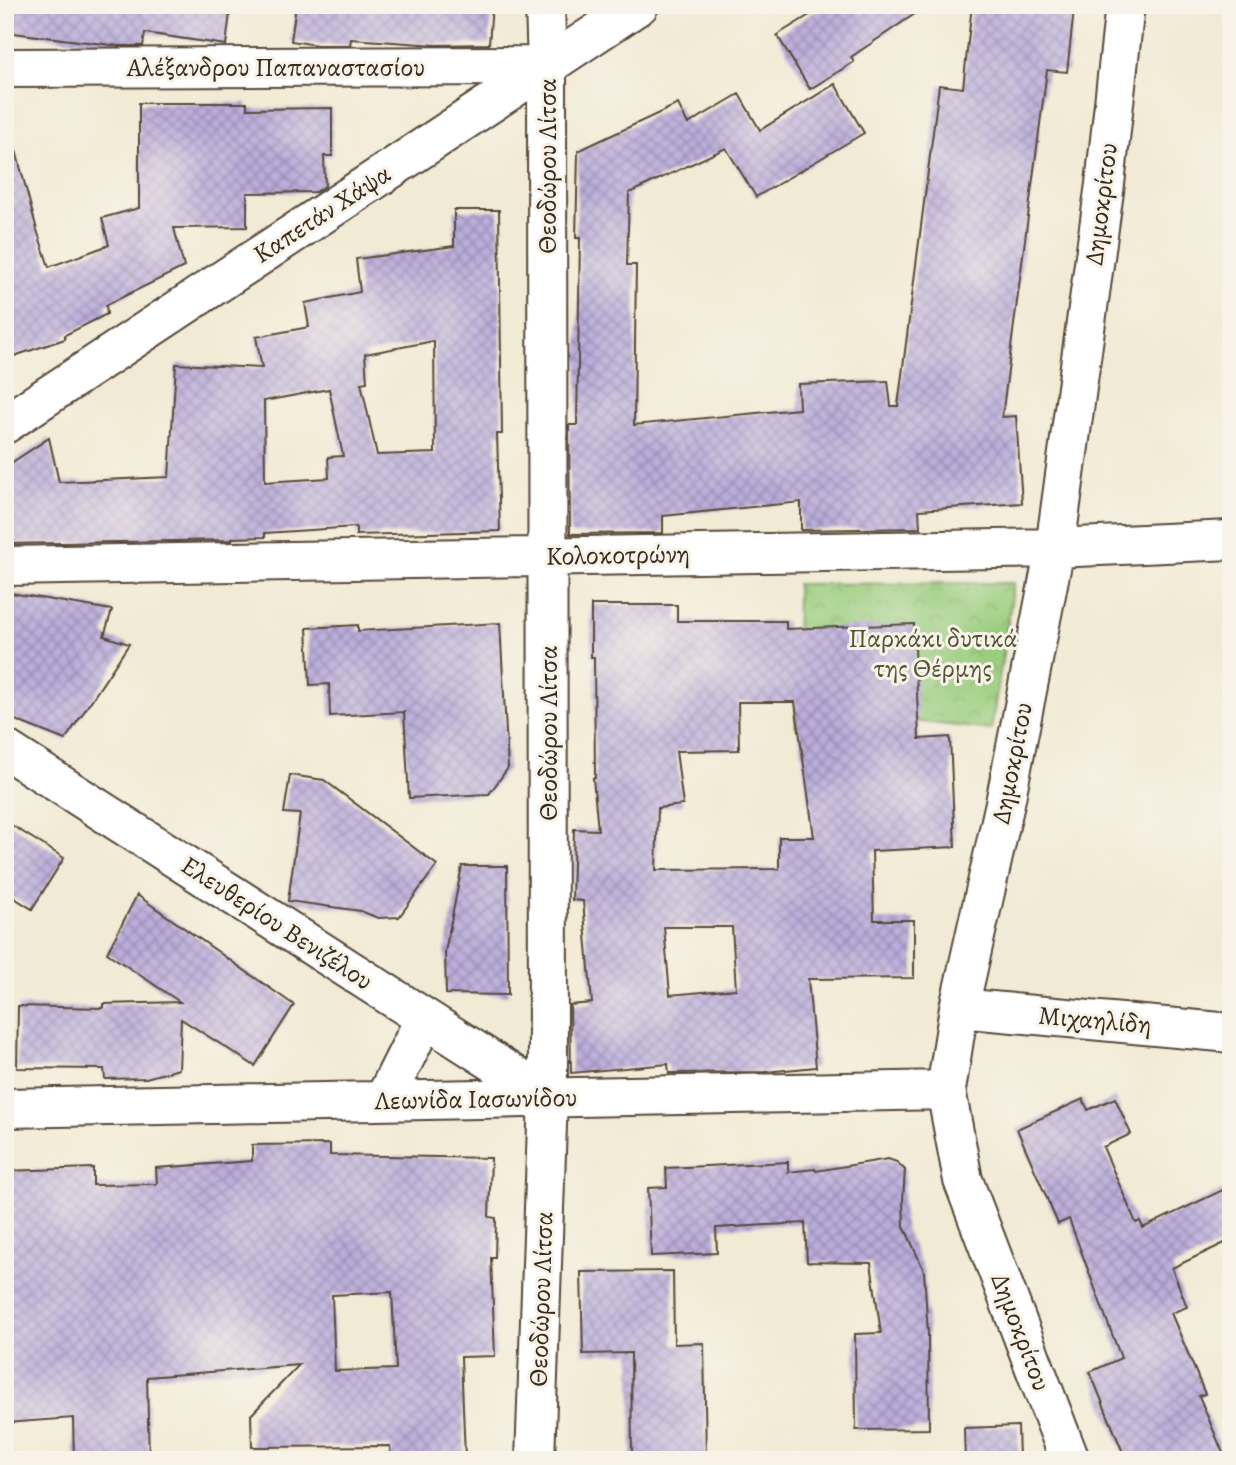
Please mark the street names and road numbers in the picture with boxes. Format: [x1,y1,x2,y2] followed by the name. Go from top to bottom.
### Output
[126,50,425,85] street label: Αλέξανδρου Παπαναστασίου
[530,78,565,254] street label: Θεοδώρου Λίτσα
[1076,141,1126,267] street label: Δημοκρίτου
[246,156,398,272] street label: Καπετάν Χάψα
[546,536,690,574] street label: Κολοκοτρώνη
[531,645,566,821] street label: Θεοδώρου Λίτσα
[983,699,1041,827] street label: Δημοκρίτου
[174,848,380,998] street label: Ελευθερίου Βενιζέλου
[1037,998,1153,1042] street label: Μιχαηλίδη
[373,1080,578,1118] street label: Λεωνίδα Ιασωνίδου
[520,1211,562,1387] street label: Θεοδώρου Λίτσα
[983,1268,1059,1396] street label: Δημοκρίτου

